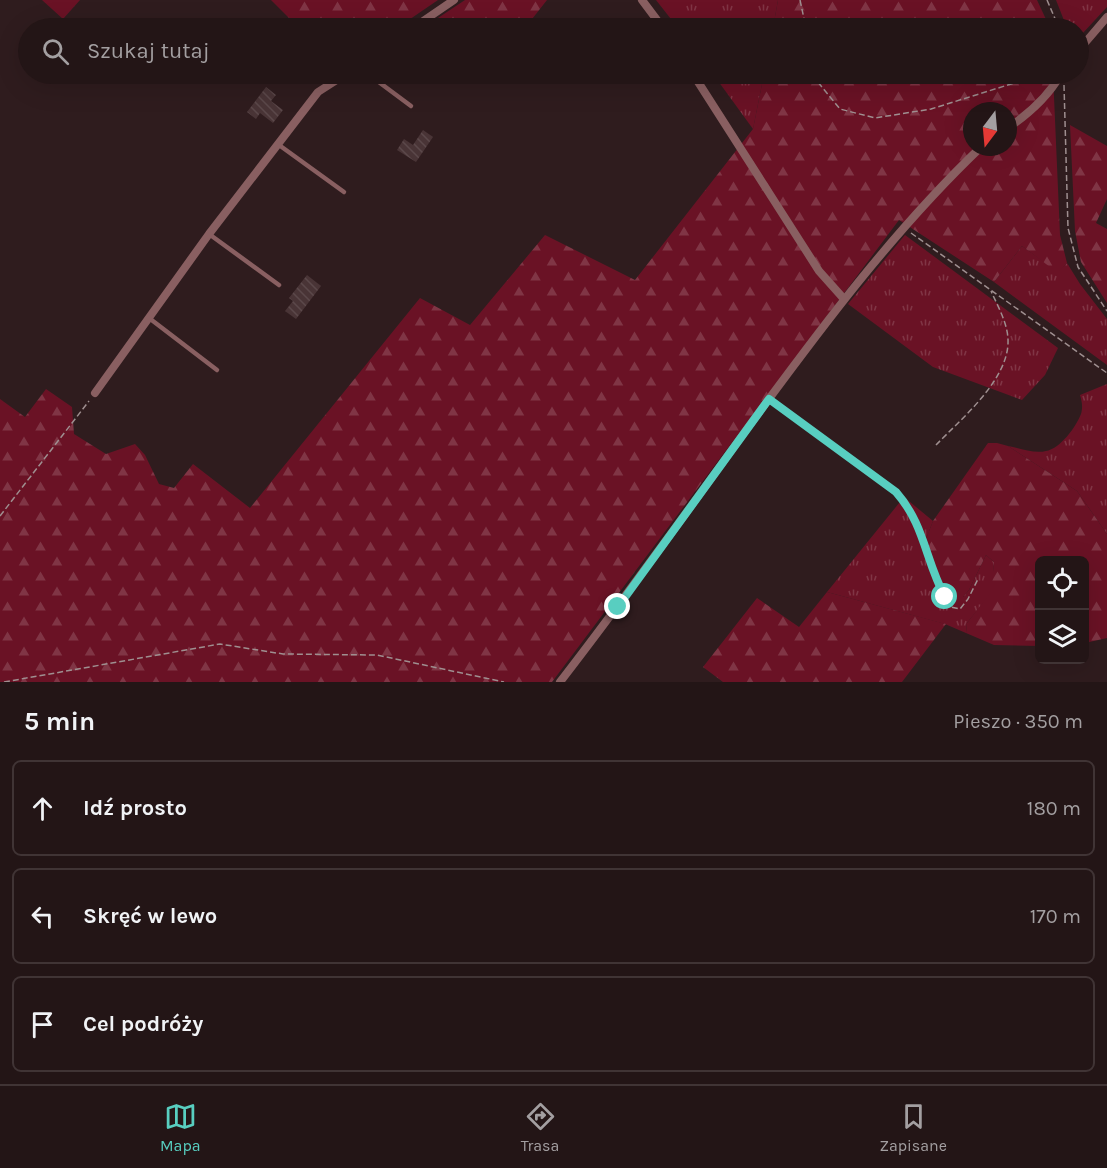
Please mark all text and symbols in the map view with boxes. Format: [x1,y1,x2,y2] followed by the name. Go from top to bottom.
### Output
[18,18,1089,84] search box
[39,35,72,68] icon: search
[87,38,210,64] text: Szukaj tutaj
[963,102,1017,156] north arrow
[1035,556,1089,664] map controls
[1035,556,1089,610] button: locate
[931,583,957,609] route start
[604,593,630,619] route end
[1035,610,1089,664] button: layers
[24,706,95,737] text: 5 min
[953,710,1083,733] text: Pieszo · 350 m
[26,792,59,825] icon: ahead
[83,795,187,821] text: Idź prosto
[1027,797,1081,820] text: 180 m
[26,900,59,933] icon: left
[83,903,217,929] text: Skręć w lewo
[1030,905,1081,928] text: 170 m
[26,1008,59,1041] icon: arrive
[83,1011,203,1037] text: Cel podróży
[160,1100,201,1155] tab: Mapa
[521,1100,559,1155] tab: Trasa
[879,1100,947,1155] tab: Zapisane

